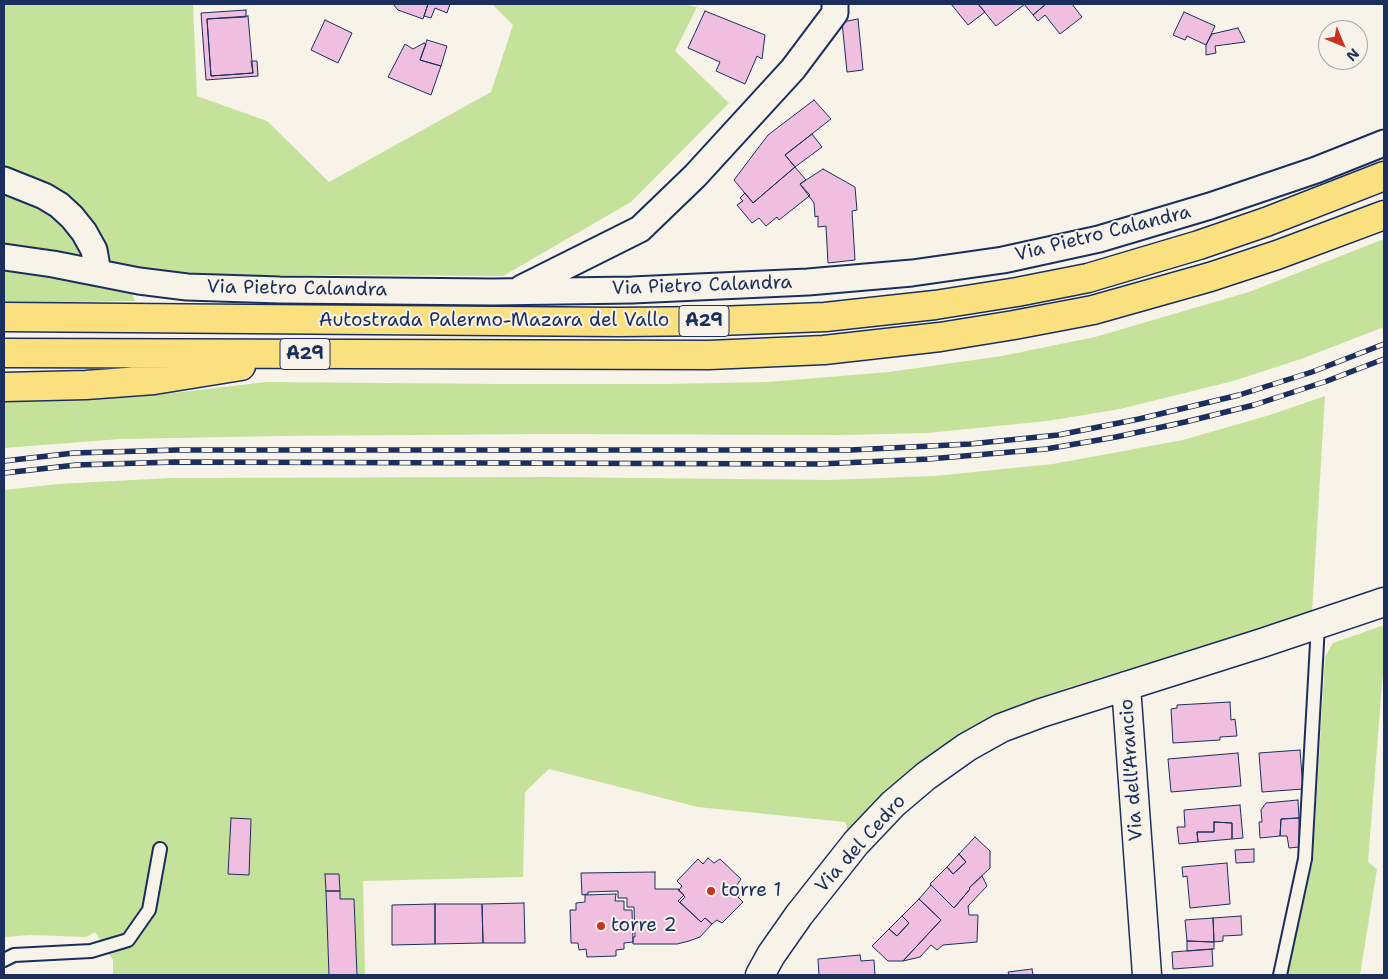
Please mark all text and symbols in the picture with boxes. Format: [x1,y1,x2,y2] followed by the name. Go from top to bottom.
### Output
[1318,20,1368,70] north arrow
[1343,45,1363,65] text: N
[1013,201,1193,267] street label: Via Pietro Calandra
[611,271,793,301] street label: Via Pietro Calandra
[207,276,387,302] street label: Via Pietro Calandra
[679,306,729,336] road number: A29
[319,310,669,332] street label: Autostrada Palermo-Mazara del Vallo
[280,338,330,369] road number: A29
[1116,698,1148,842] street label: Via dell'Arancio
[811,790,911,898] street label: Via del Cedro
[721,880,781,902] place label: torre 1
[705,885,717,897] marker: torre 1
[611,915,677,937] place label: torre 2
[595,920,607,932] marker: torre 2

